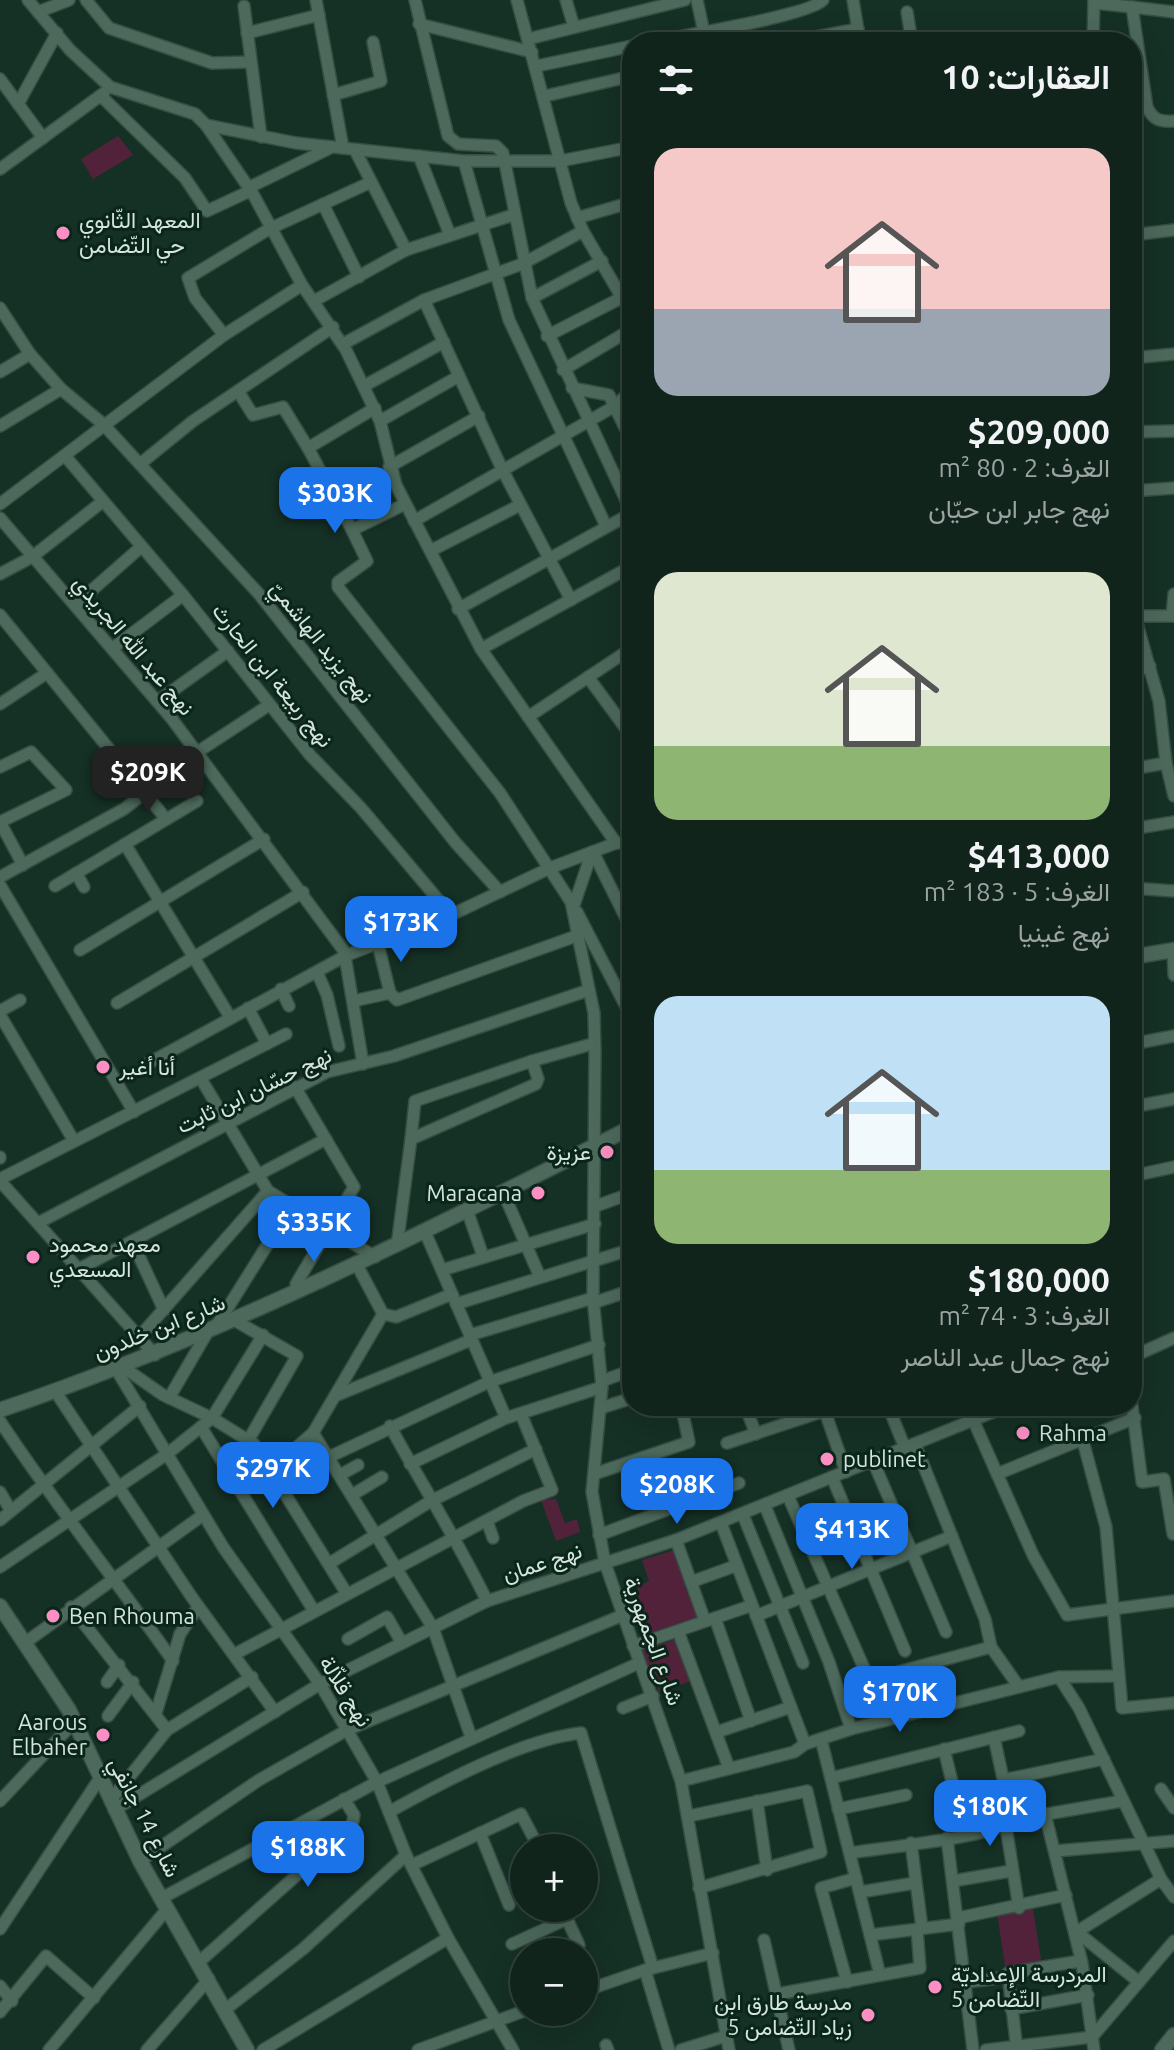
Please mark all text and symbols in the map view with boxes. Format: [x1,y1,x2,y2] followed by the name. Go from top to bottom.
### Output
[941,57,1110,95] text: العقارات: 10
[654,58,698,102] icon: filters
[810,200,954,344] icon: home
[79,207,201,264] place label: المعهد الثّانوي حي التّضامن
[54,224,72,242] marker: المعهد الثّانوي حي التّضامن
[967,412,1110,450] text: $209,000
[938,453,1110,482] text: الغرف: 2 · 80 m²
[279,467,391,535] pin: $303K
[297,478,373,507] text: $303K
[928,494,1110,523] text: نهج جابر ابن حيّان
[63,570,200,724] street label: نهج عبد الله الجريدي
[260,576,379,712] street label: نهج يزيد الهاشميّ
[205,598,339,753] street label: نهج ربيعة ابن الحارث
[810,624,954,768] icon: home
[92,746,204,814] pin: $209K
[110,757,186,786] text: $209K
[967,836,1110,874] text: $413,000
[924,877,1110,906] text: الغرف: 5 · 183 m²
[345,896,457,964] pin: $173K
[363,907,439,936] text: $173K
[1018,918,1110,947] text: نهج غينيا
[172,1041,336,1140] street label: نهج حسّان ابن ثابت
[810,1048,954,1192] icon: home
[118,1054,175,1081] place label: أنا أغير
[94,1058,112,1076] marker: أنا أغير
[546,1139,591,1166] place label: عزيزة
[598,1143,616,1161] marker: عزيزة
[427,1180,522,1205] place label: Maracana
[529,1184,547,1202] marker: Maracana
[258,1196,370,1264] pin: $335K
[276,1207,352,1236] text: $335K
[49,1231,161,1288] place label: معهد محمود المسعدي
[24,1248,42,1266] marker: معهد محمود المسعدي
[967,1260,1110,1298] text: $180,000
[89,1289,229,1367] street label: شارع ابن خلدون
[938,1301,1110,1330] text: الغرف: 3 · 74 m²
[901,1342,1110,1371] text: نهج جمال عبد الناصر
[1039,1420,1107,1445] place label: Rahma
[1014,1424,1032,1442] marker: Rahma
[217,1442,329,1510] pin: $297K
[843,1446,926,1471] place label: publinet
[818,1450,836,1468] marker: publinet
[235,1453,311,1482] text: $297K
[621,1458,733,1526] pin: $208K
[639,1469,715,1498] text: $208K
[796,1503,908,1571] pin: $413K
[814,1514,890,1543] text: $413K
[499,1537,586,1589] street label: نهج عمان
[617,1573,689,1710] street label: شارع الجمهورية
[69,1603,195,1628] place label: Ben Rhouma
[44,1607,62,1625] marker: Ben Rhouma
[312,1651,378,1732] street label: نهج قلاّلة
[844,1666,956,1734] pin: $170K
[862,1677,938,1706] text: $170K
[12,1709,88,1759] place label: Aarous Elbaher
[94,1726,112,1744] marker: Aarous Elbaher
[98,1753,186,1884] street label: شارع 14 جانفي
[934,1780,1046,1848] pin: $180K
[952,1791,1028,1820] text: $180K
[252,1821,364,1889] pin: $188K
[270,1832,346,1861] text: $188K
[510,1834,598,2026] map controls
[510,1834,598,1922] button: +
[510,1938,598,2026] button: −
[951,1961,1107,2013] place label: المردرسة الإعداديّة التّضامن 5
[926,1978,944,1996] marker: المردرسة الإعداديّة التّضامن 5
[714,1989,852,2041] place label: مدرسة طارق ابن زياد التّضامن 5
[859,2006,877,2024] marker: مدرسة طارق ابن زياد التّضامن 5

